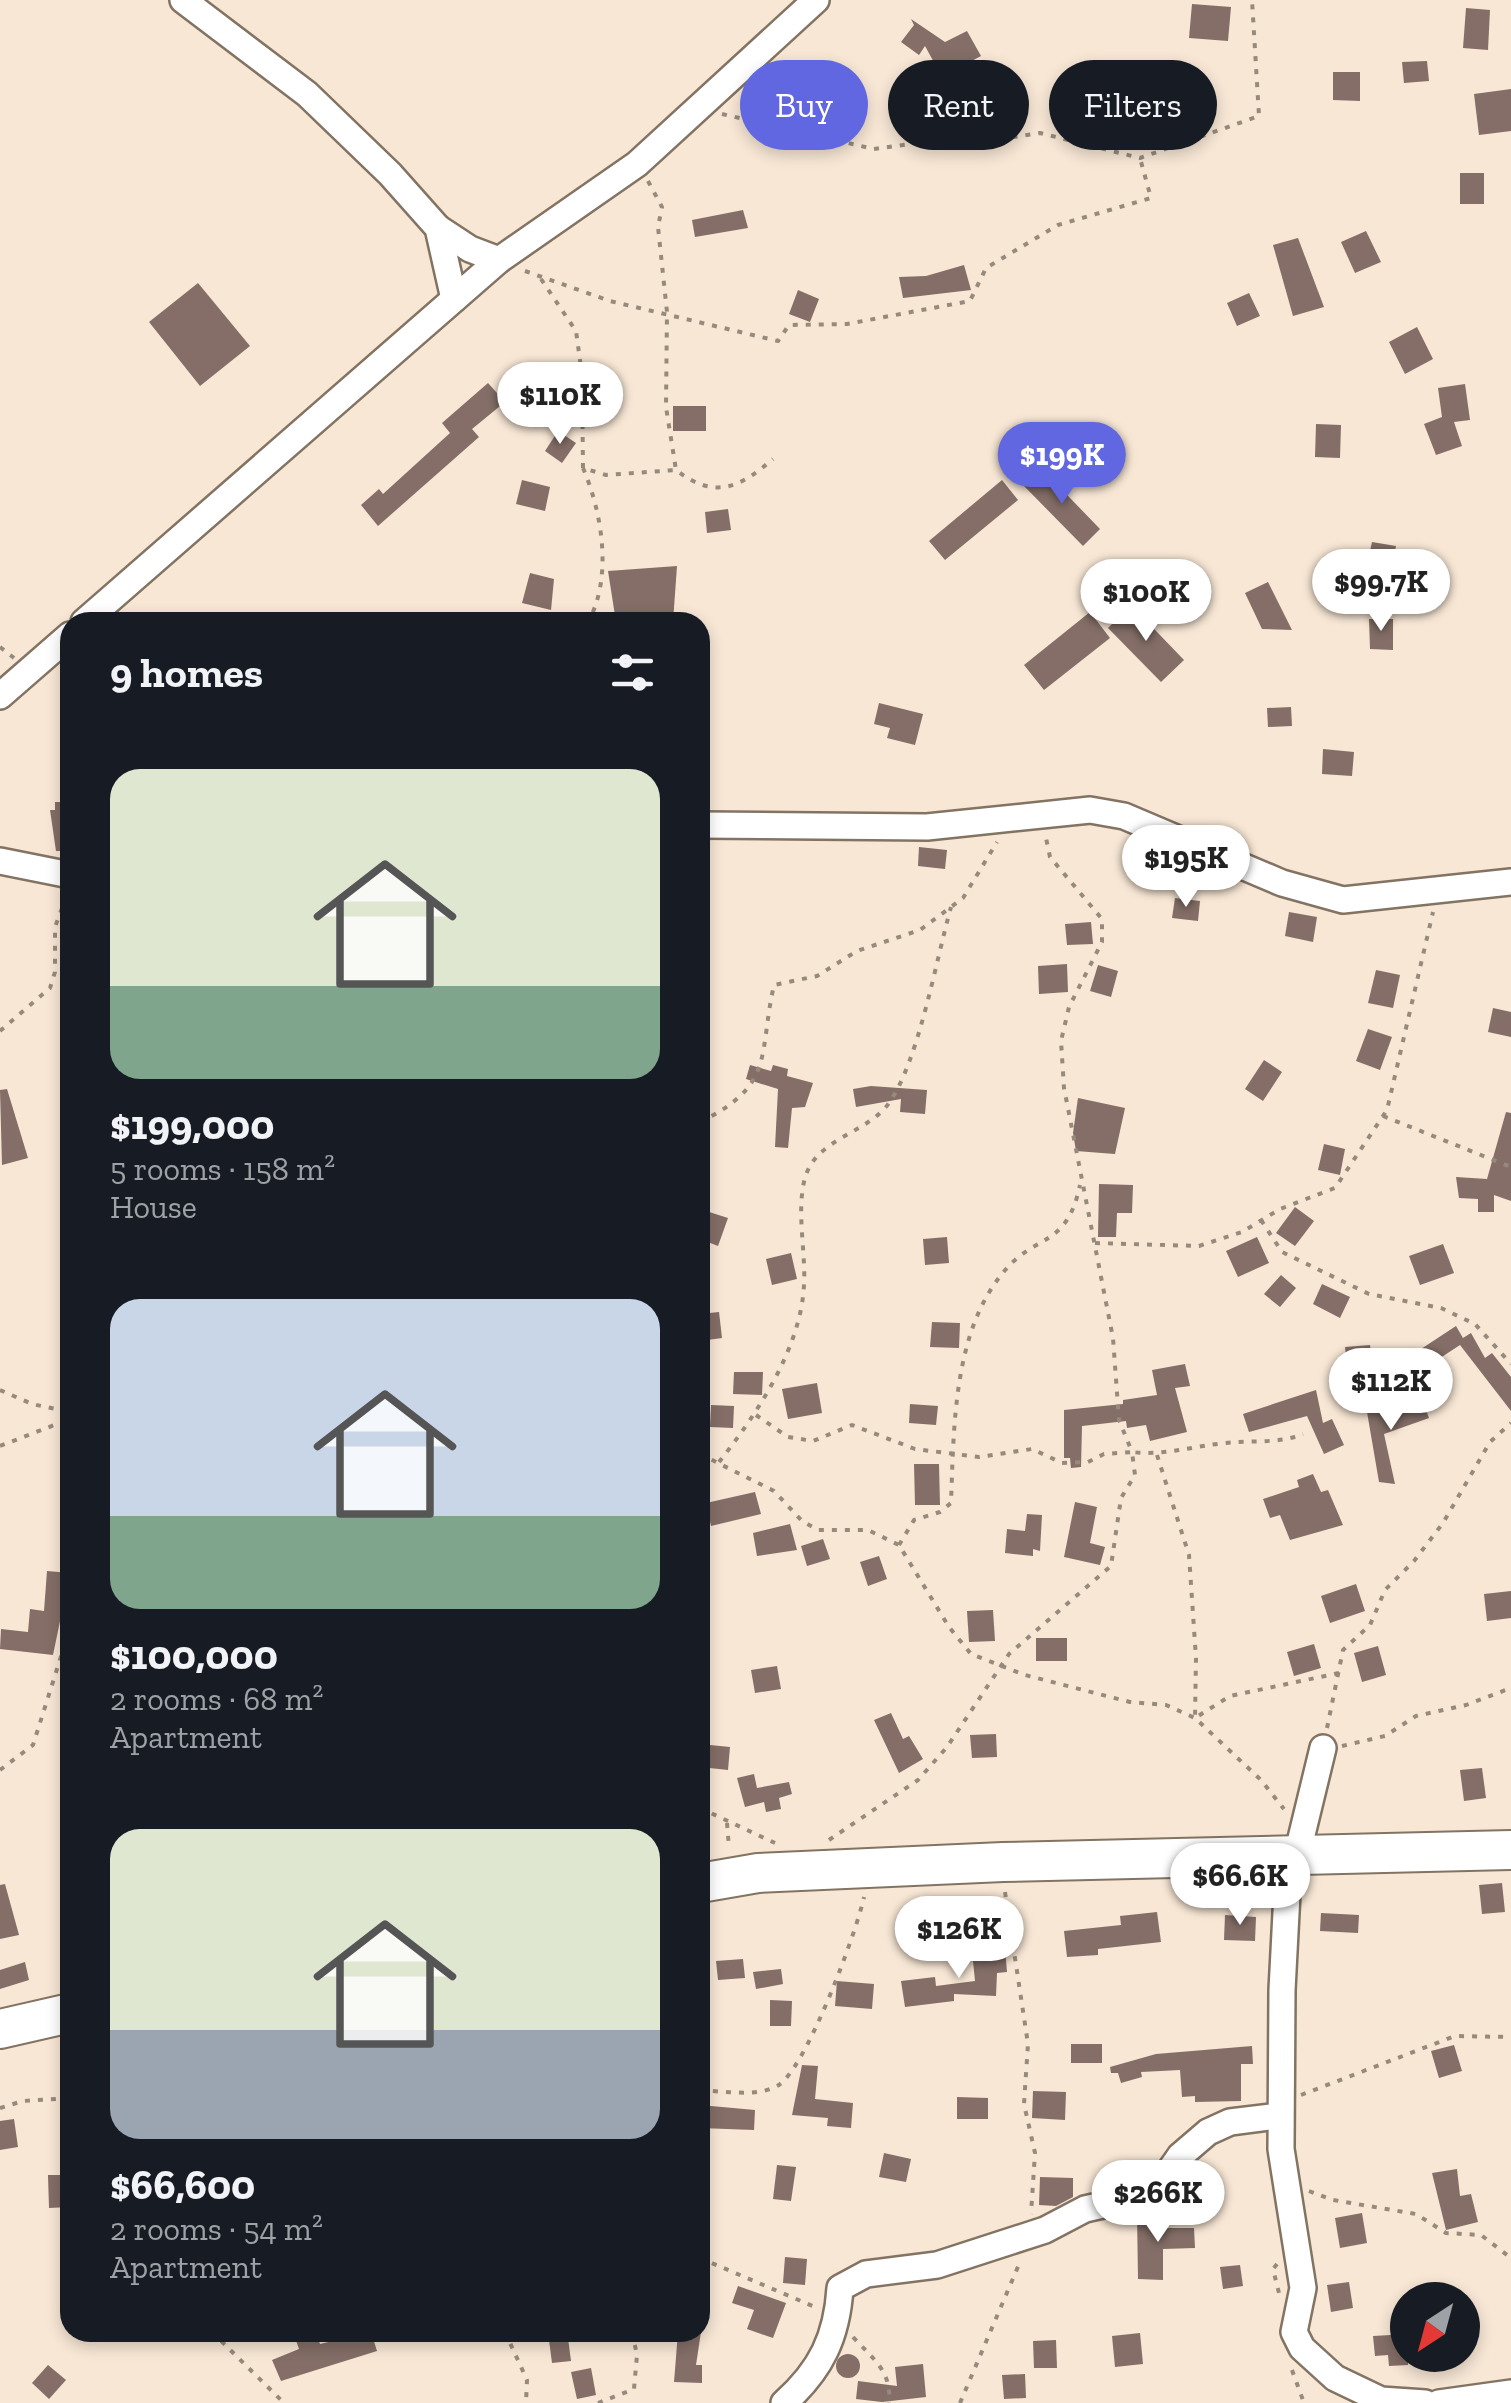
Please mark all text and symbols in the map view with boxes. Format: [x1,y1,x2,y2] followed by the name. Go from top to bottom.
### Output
[740,60,868,150] chip: Buy
[888,60,1029,150] chip: Rent
[1049,60,1217,150] chip: Filters
[490,362,630,447] pin: $110K
[519,375,601,413] text: $110K
[992,422,1132,507] pin: $199K
[1020,435,1104,473] text: $199K
[1300,549,1462,634] pin: $99.7K
[1076,559,1216,644] pin: $100K
[1334,562,1428,600] text: $99.7K
[1102,572,1190,610] text: $100K
[605,645,660,700] icon: filters
[110,647,263,698] text: 9 homes
[1116,825,1256,910] pin: $195K
[295,834,475,1014] icon: home
[1144,838,1228,876] text: $195K
[110,1099,274,1150] text: $199,000
[110,1150,335,1188] text: 5 rooms · 158 m²
[110,1188,197,1226] text: House
[1321,1348,1461,1433] pin: $112K
[1351,1361,1431,1399] text: $112K
[295,1364,475,1544] icon: home
[110,1629,278,1680] text: $100,000
[110,1680,323,1718] text: 2 rooms · 68 m²
[110,1718,262,1756] text: Apartment
[1159,1843,1321,1928] pin: $66.6K
[1192,1856,1288,1894] text: $66.6K
[295,1894,475,2074] icon: home
[889,1896,1029,1981] pin: $126K
[917,1909,1001,1947] text: $126K
[110,2159,255,2210] text: $66,600
[1088,2160,1228,2245] pin: $266K
[1114,2173,1202,2211] text: $266K
[110,2210,323,2248] text: 2 rooms · 54 m²
[110,2248,262,2286] text: Apartment
[1390,2282,1480,2372] north arrow
[1390,2282,1480,2372] map controls

